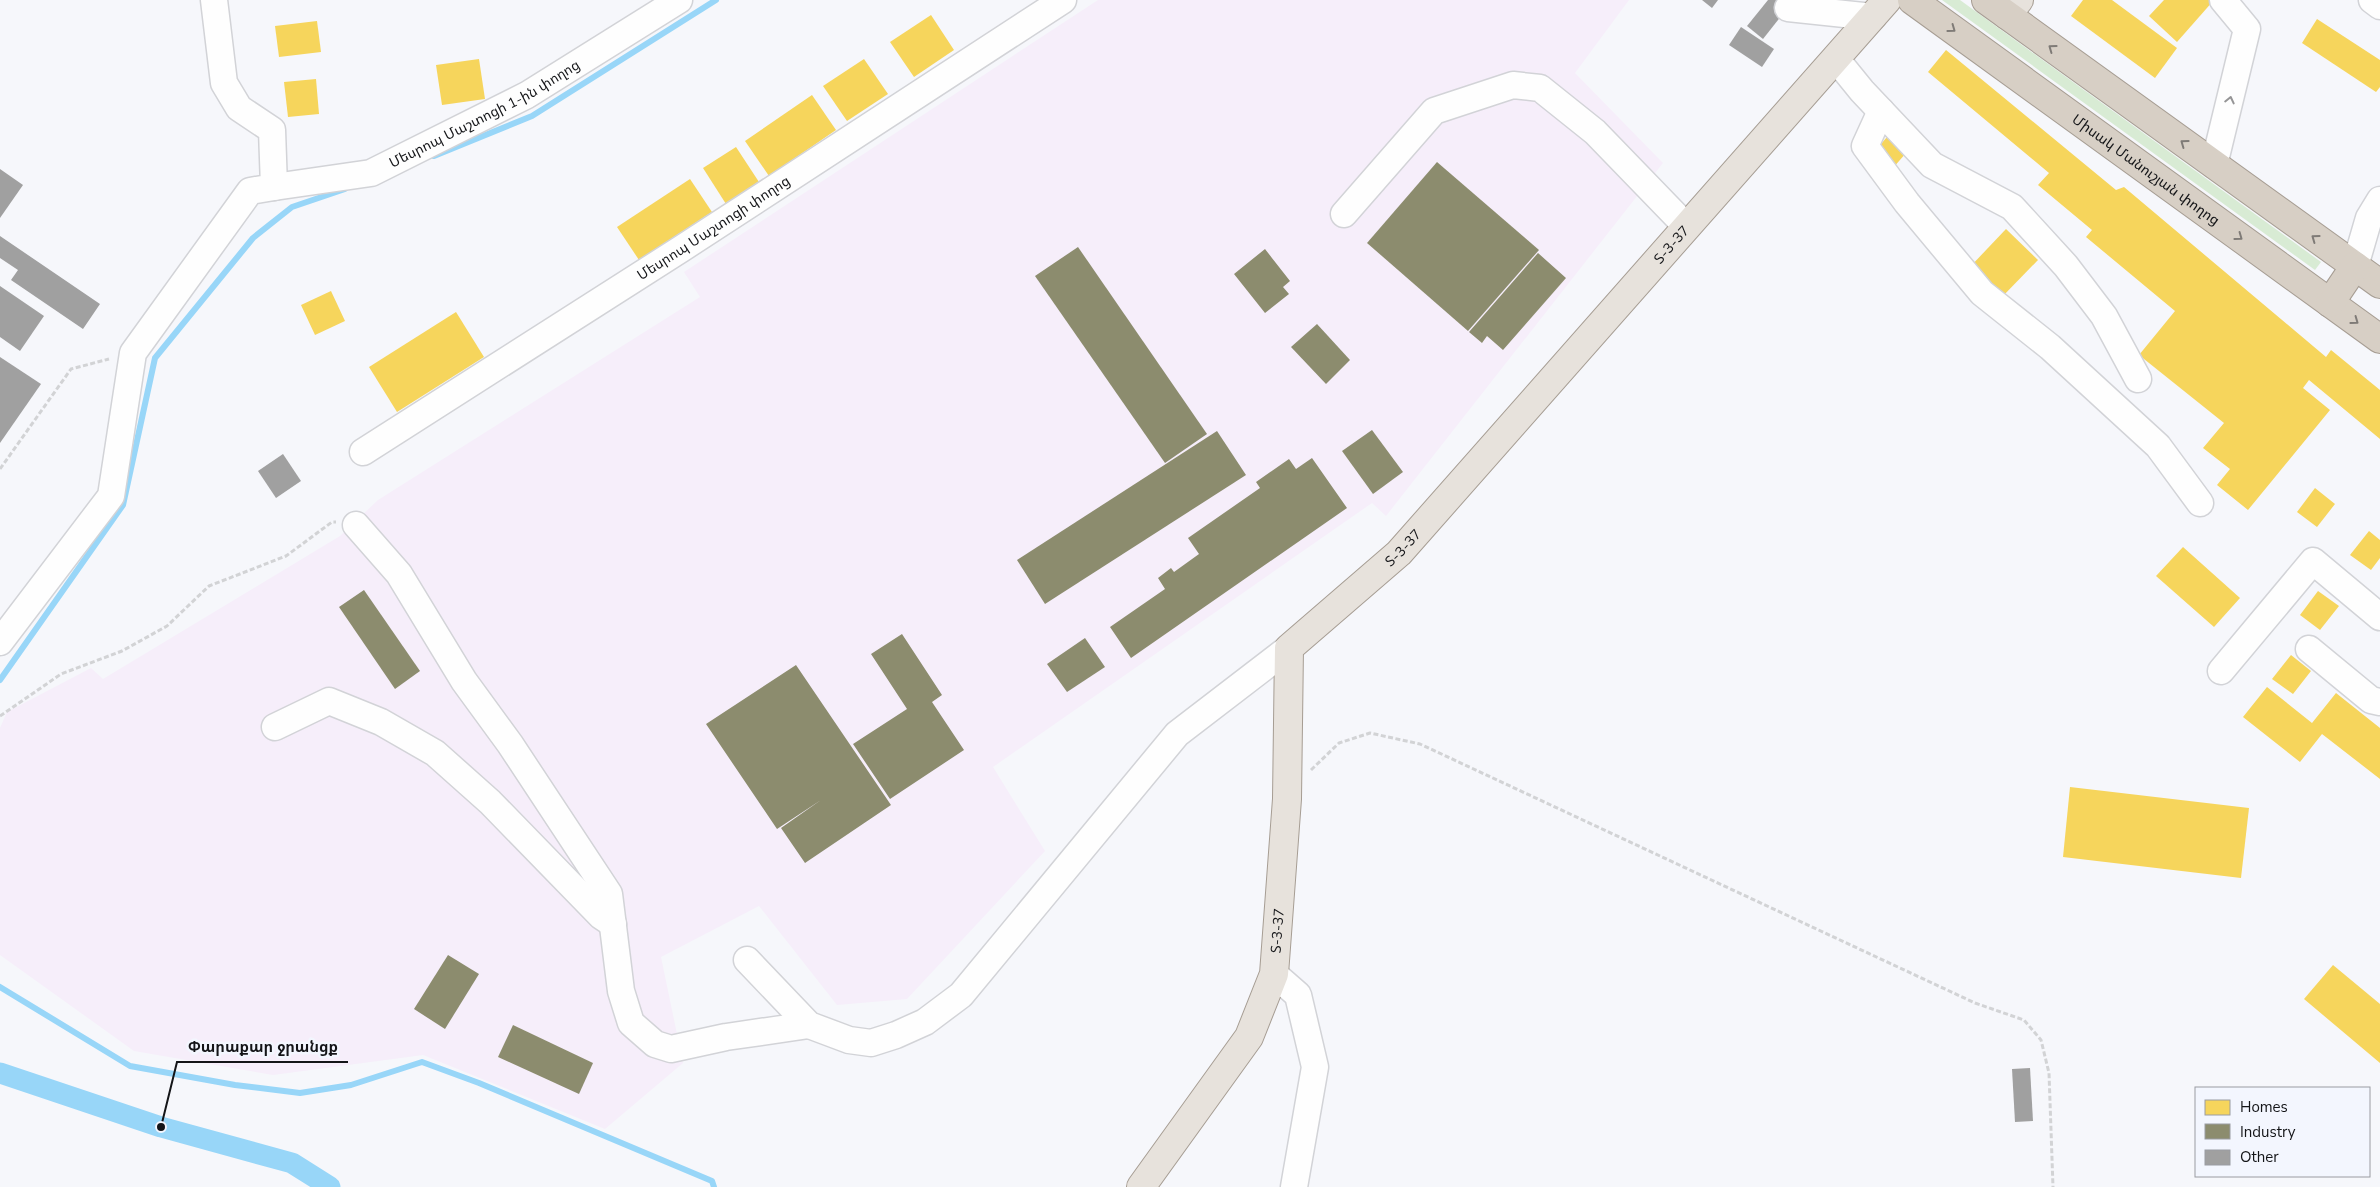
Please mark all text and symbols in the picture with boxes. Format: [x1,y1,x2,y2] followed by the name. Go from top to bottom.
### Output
[1946,23,1956,32] one-way arrow
[2049,45,2058,53] one-way arrow
[386,55,583,172] street label: Մեսրոպ Մաշտոցի 1-ին փողոց
[2224,96,2235,105] one-way arrow
[2068,110,2223,230] street label: Միսակ Մանուշյան փողոց
[2180,139,2189,149] one-way arrow
[633,172,794,285] street label: Մեսրոպ Մաշտոցի փողոց
[1650,222,1694,268] street label: Տ-3-37
[2233,231,2243,240] one-way arrow
[2311,235,2321,244] one-way arrow
[2349,315,2359,324] one-way arrow
[1381,525,1426,571] street label: Տ-3-37
[1267,908,1289,954] street label: Տ-3-37
[177,1032,348,1062] callout: Փարաքար ջրանցք
[188,1037,338,1057] text: Փարաքար ջրանցք
[2195,1087,2370,1177] legend
[2240,1097,2288,1117] text: Homes
[2240,1122,2296,1142] text: Industry
[2240,1147,2279,1167] text: Other

